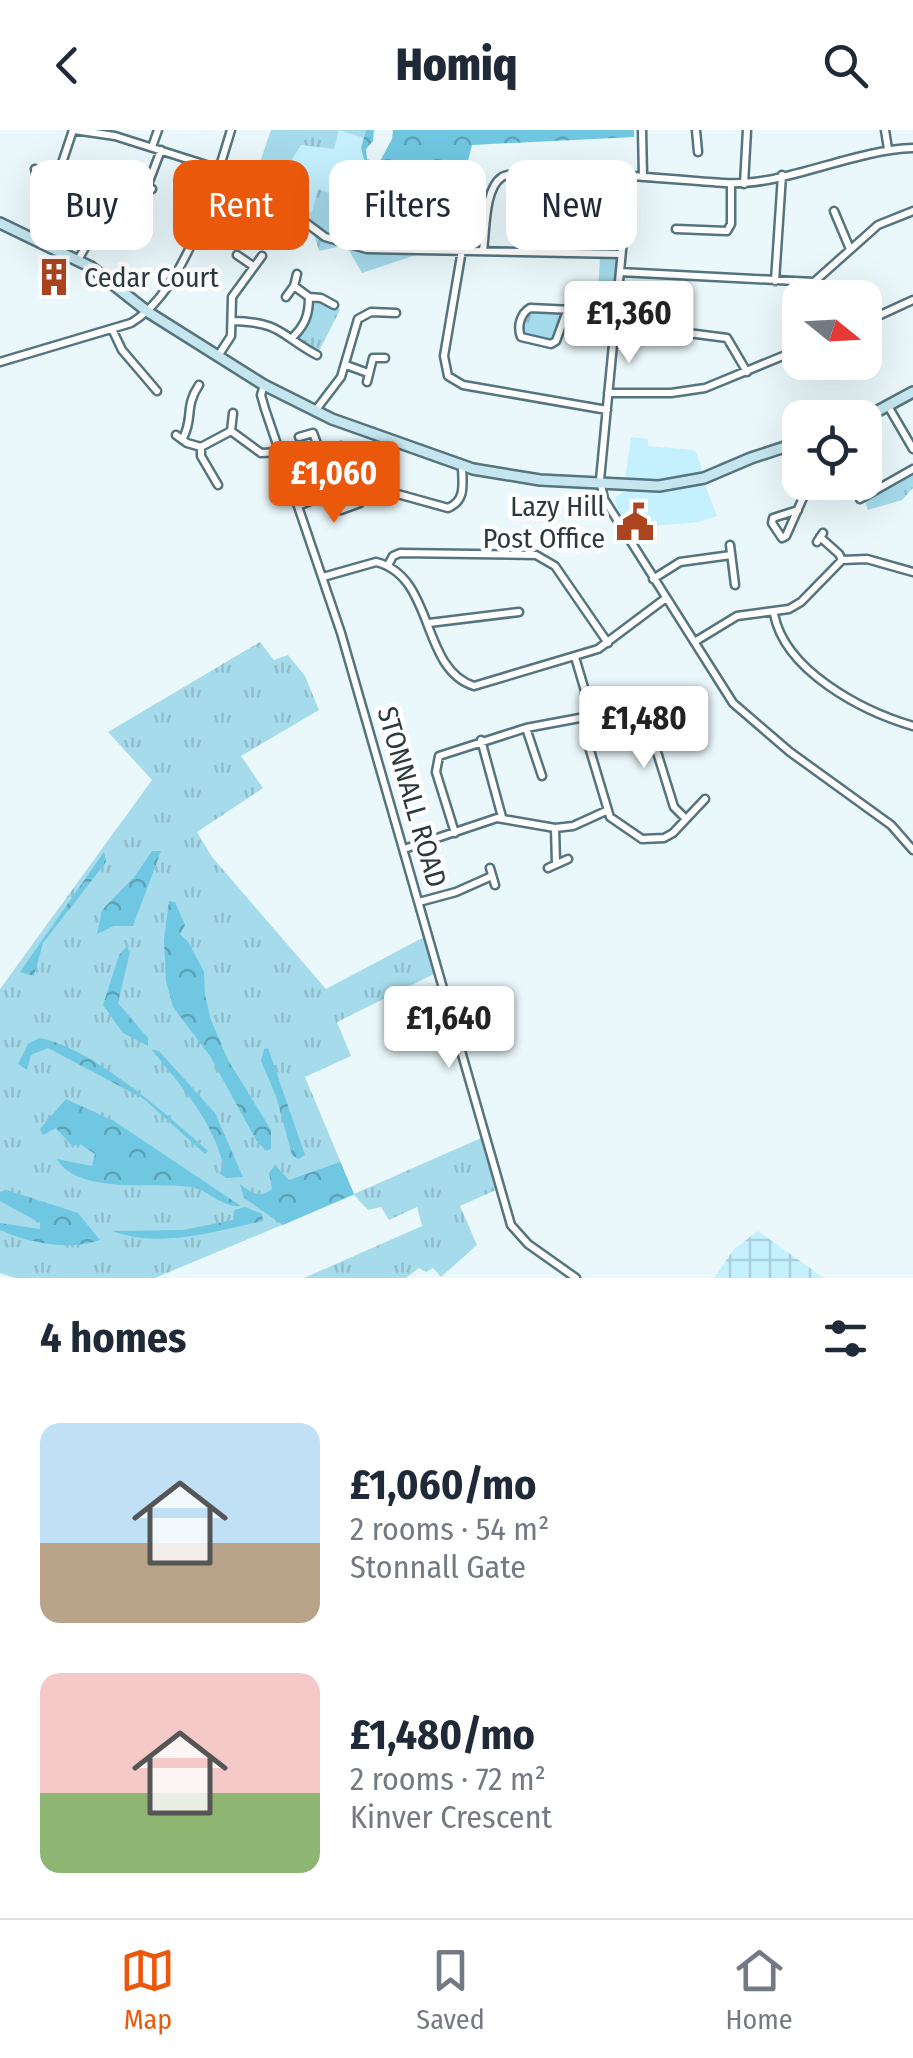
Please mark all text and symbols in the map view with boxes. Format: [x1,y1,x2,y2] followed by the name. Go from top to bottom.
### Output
[40,38,95,93] icon: back
[396,38,517,92] text: Homiq
[818,38,873,93] icon: search
[30,160,153,250] chip: Buy
[173,160,309,250] chip: Rent
[329,160,486,250] chip: Filters
[506,160,637,250] chip: New
[33,256,75,298] building icon: Cedar Court
[84,261,219,294] place label: Cedar Court
[782,280,882,380] north arrow
[782,280,882,500] map controls
[548,281,710,366] pin: £1,360
[586,294,672,332] text: £1,360
[782,400,882,500] button: locate
[253,441,415,526] pin: £1,060
[291,454,377,492] text: £1,060
[483,490,605,555] place label: Lazy Hill Post Office
[614,501,656,543] public building icon: Lazy Hill Post Office
[563,686,725,771] pin: £1,480
[601,699,687,737] text: £1,480
[370,703,454,891] street label: STONNALL ROAD
[368,986,530,1071] pin: £1,640
[406,999,492,1037] text: £1,640
[818,1311,873,1366] icon: filters
[40,1313,187,1363] text: 4 homes
[350,1460,537,1510] text: £1,060/mo
[120,1463,240,1583] icon: home
[350,1510,549,1548] text: 2 rooms · 54 m²
[350,1548,526,1586] text: Stonnall Gate
[350,1710,535,1760] text: £1,480/mo
[120,1713,240,1833] icon: home
[350,1760,546,1798] text: 2 rooms · 72 m²
[350,1798,552,1836] text: Kinver Crescent
[120,1943,175,2036] tab: Map
[416,1943,485,2036] tab: Saved
[726,1943,793,2036] tab: Home

